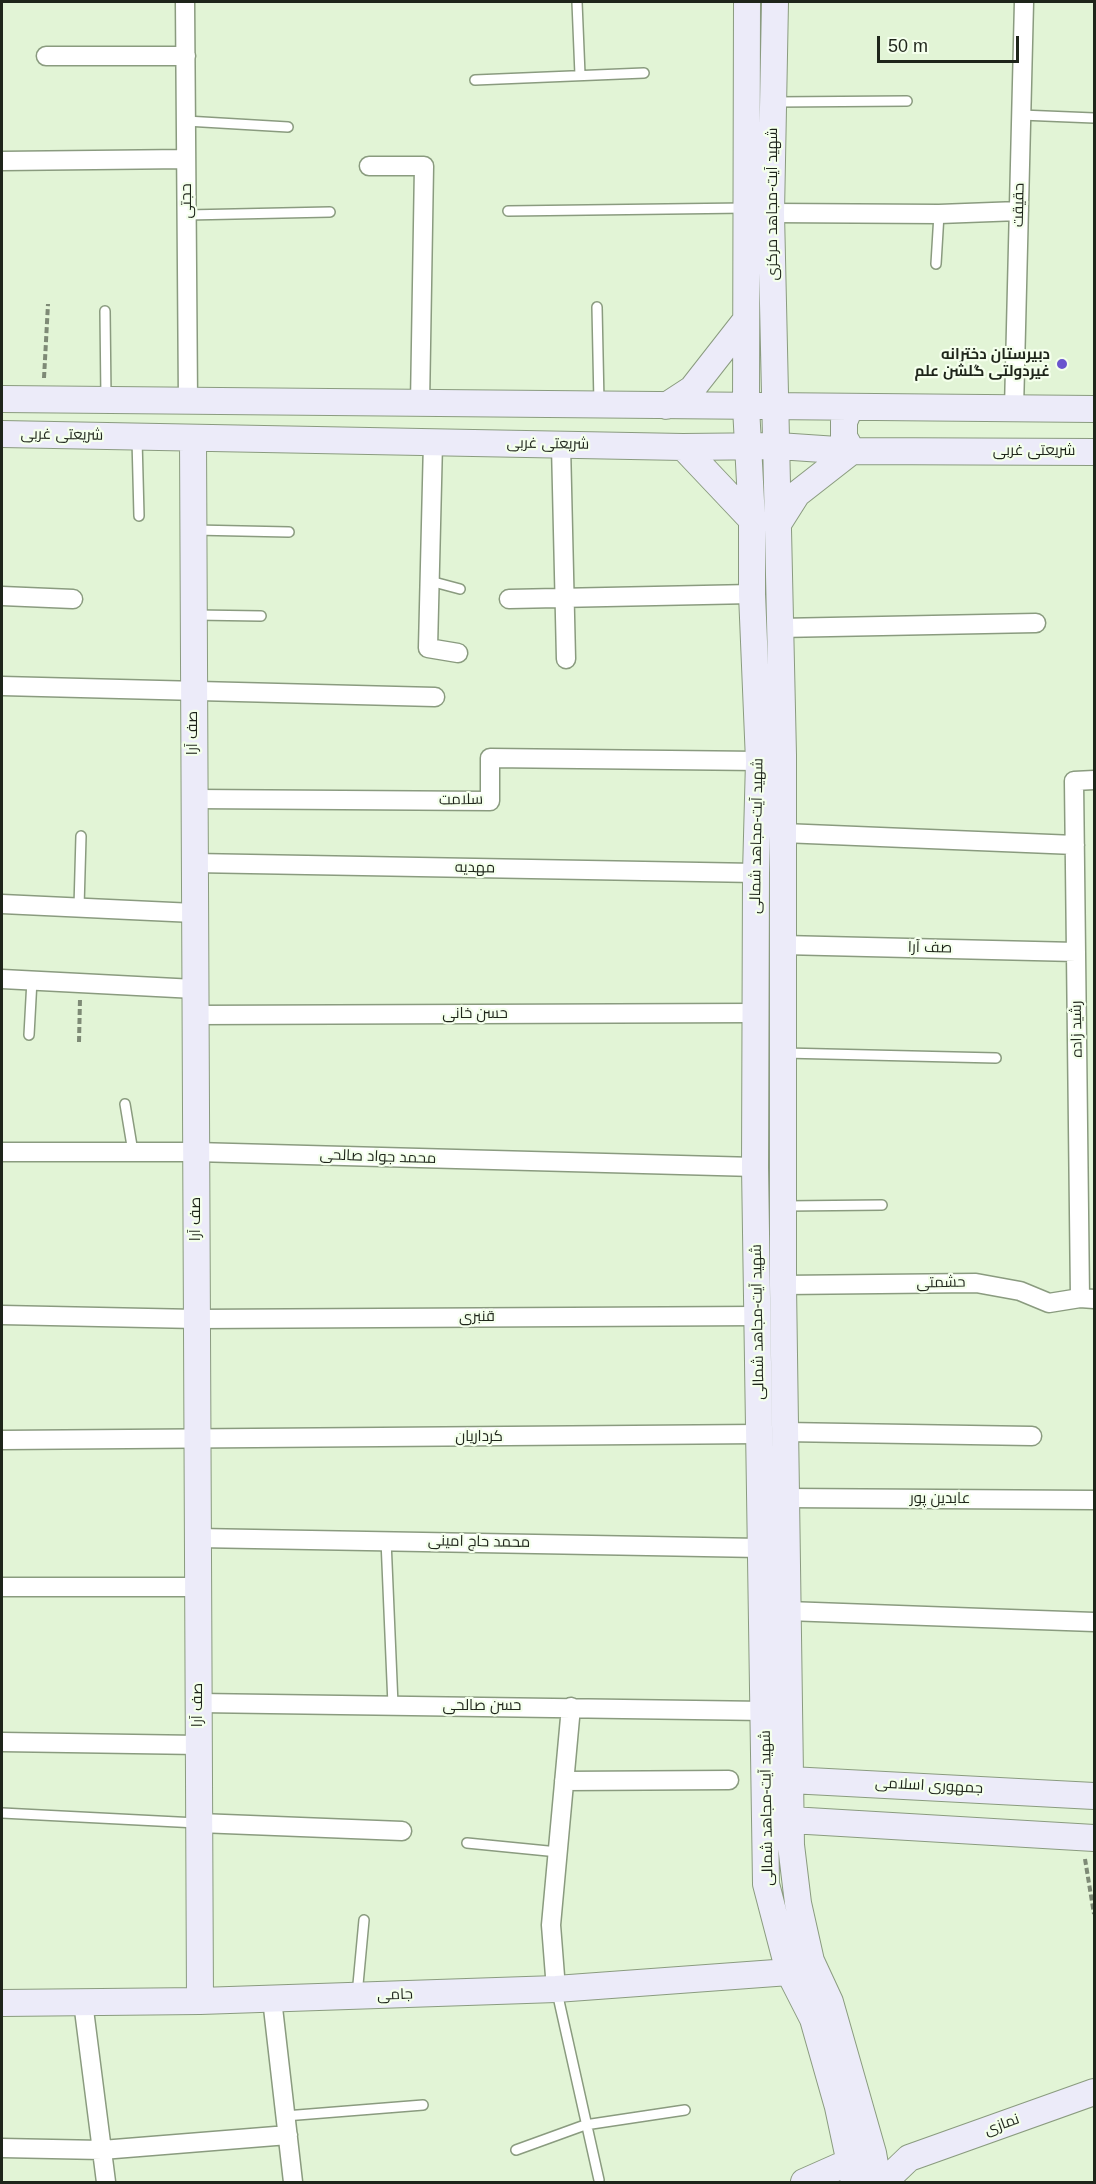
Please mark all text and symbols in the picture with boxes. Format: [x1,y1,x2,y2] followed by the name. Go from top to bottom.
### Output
[880,24,1022,62] scale bar
[888,36,928,56] text: 50 m
[764,128,782,280] street label: شهید آیت-مجاهد مرکزی
[178,183,196,219] street label: حجتی
[1010,183,1028,227] street label: حقیقت
[914,346,1050,381] place label: دبیرستان دخترانه غیردولتی گلشن علم
[1055,357,1069,371] marker: دبیرستان دخترانه غیردولتی گلشن علم
[21,425,103,445] street label: شریعتی غربی
[507,434,589,454] street label: شریعتی غربی
[993,442,1075,460] street label: شریعتی غربی
[184,711,202,755] street label: صف آرا
[747,758,767,914] street label: شهید آیت-مجاهد شمالی
[439,791,483,809] street label: سلامت
[455,859,495,877] street label: مهدیه
[908,939,952,957] street label: صف آرا
[1068,1000,1086,1058] street label: رشید زاده
[442,1005,508,1023] street label: حسن خانی
[319,1146,437,1168] street label: محمد جواد صالحی
[187,1197,205,1241] street label: صف آرا
[748,1244,768,1400] street label: شهید آیت-مجاهد شمالی
[916,1274,966,1292] street label: حشمتی
[459,1308,495,1326] street label: قنبری
[455,1428,503,1446] street label: کرداریان
[910,1490,970,1508] street label: عابدین پور
[428,1532,530,1552] street label: محمد حاج امینی
[189,1683,207,1727] street label: صف آرا
[443,1697,521,1715] street label: حسن صالحی
[757,1730,777,1886] street label: شهید آیت-مجاهد شمالی
[875,1774,983,1798] street label: جمهوری اسلامی
[377,1985,413,2005] street label: جامی
[982,2110,1022,2140] street label: نمازی

